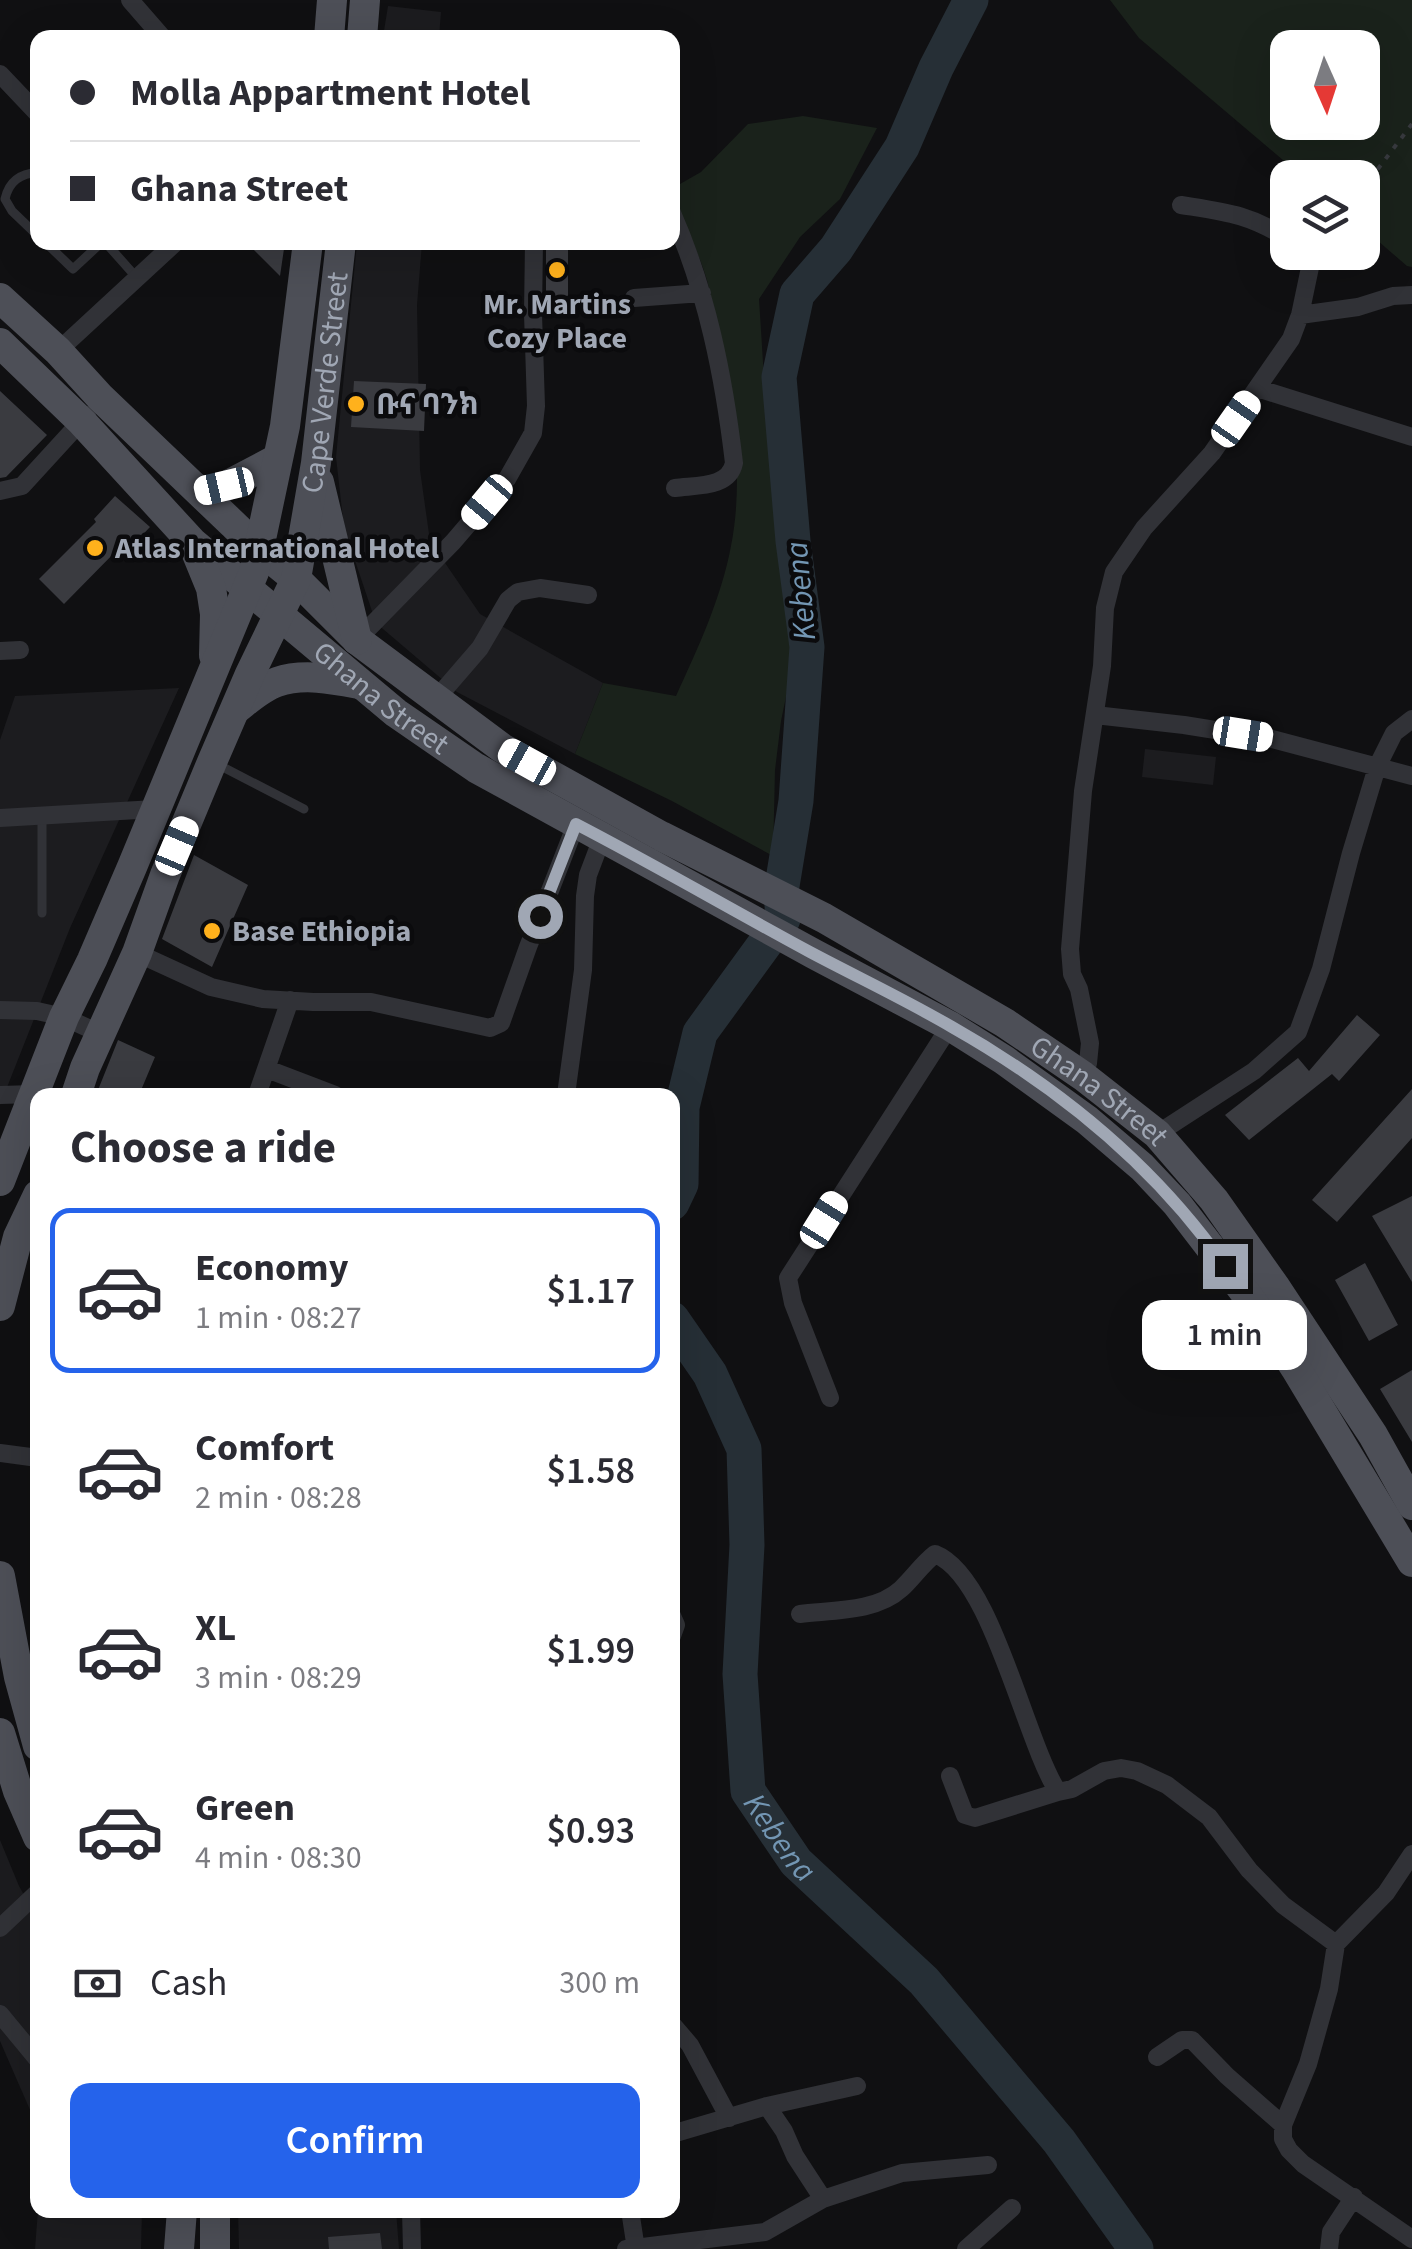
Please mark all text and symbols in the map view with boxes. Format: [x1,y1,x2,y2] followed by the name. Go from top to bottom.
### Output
[1270,30,1380,140] north arrow
[1270,30,1380,270] map controls
[130,66,530,120] text: Molla Appartment Hotel
[1270,160,1380,270] button: layers
[130,162,348,216] text: Ghana Street
[546,259,568,281] marker: Mr. Martins Cozy Place
[290,270,359,497] street label: Cape Verde Street
[483,283,631,360] place label: Mr. Martins Cozy Place
[376,383,479,426] place label: ቡና ባንክ
[1207,386,1265,452] car
[345,393,367,415] marker: ቡና ባንክ
[191,465,257,507] car
[456,469,518,535] car
[114,527,439,570] place label: Atlas International Hotel
[84,537,106,559] marker: Atlas International Hotel
[774,539,828,642] water label: Kebena
[304,631,458,765] street label: Ghana Street
[1211,714,1275,754] car
[493,734,561,790] car
[151,813,203,879] car
[518,894,563,939] route start
[232,910,411,953] place label: Base Ethiopia
[201,920,223,942] marker: Base Ethiopia
[1021,1025,1179,1155] street label: Ghana Street
[70,1116,336,1180] text: Choose a ride
[795,1187,853,1253] car
[195,1241,348,1295] text: Economy
[1203,1244,1248,1289] route end
[75,1246,165,1336] icon: car
[547,1264,635,1318] text: $1.17
[195,1295,362,1341] text: 1 min · 08:27
[1142,1301,1308,1371] callout: 1 min
[1186,1312,1263,1358] text: 1 min
[195,1421,334,1475] text: Comfort
[75,1426,165,1516] icon: car
[547,1444,635,1498] text: $1.58
[195,1475,362,1521] text: 2 min · 08:28
[195,1601,236,1655] text: XL
[75,1606,165,1696] icon: car
[547,1624,635,1678] text: $1.99
[195,1655,362,1701] text: 3 min · 08:29
[195,1781,295,1835] text: Green
[732,1784,826,1893] water label: Kebena
[75,1786,165,1876] icon: car
[547,1804,635,1858] text: $0.93
[195,1835,362,1881] text: 4 min · 08:30
[70,1956,125,2011] icon: cash
[150,1956,227,2010] text: Cash
[559,1960,640,2006] text: 300 m
[70,2083,640,2198] button: Confirm

